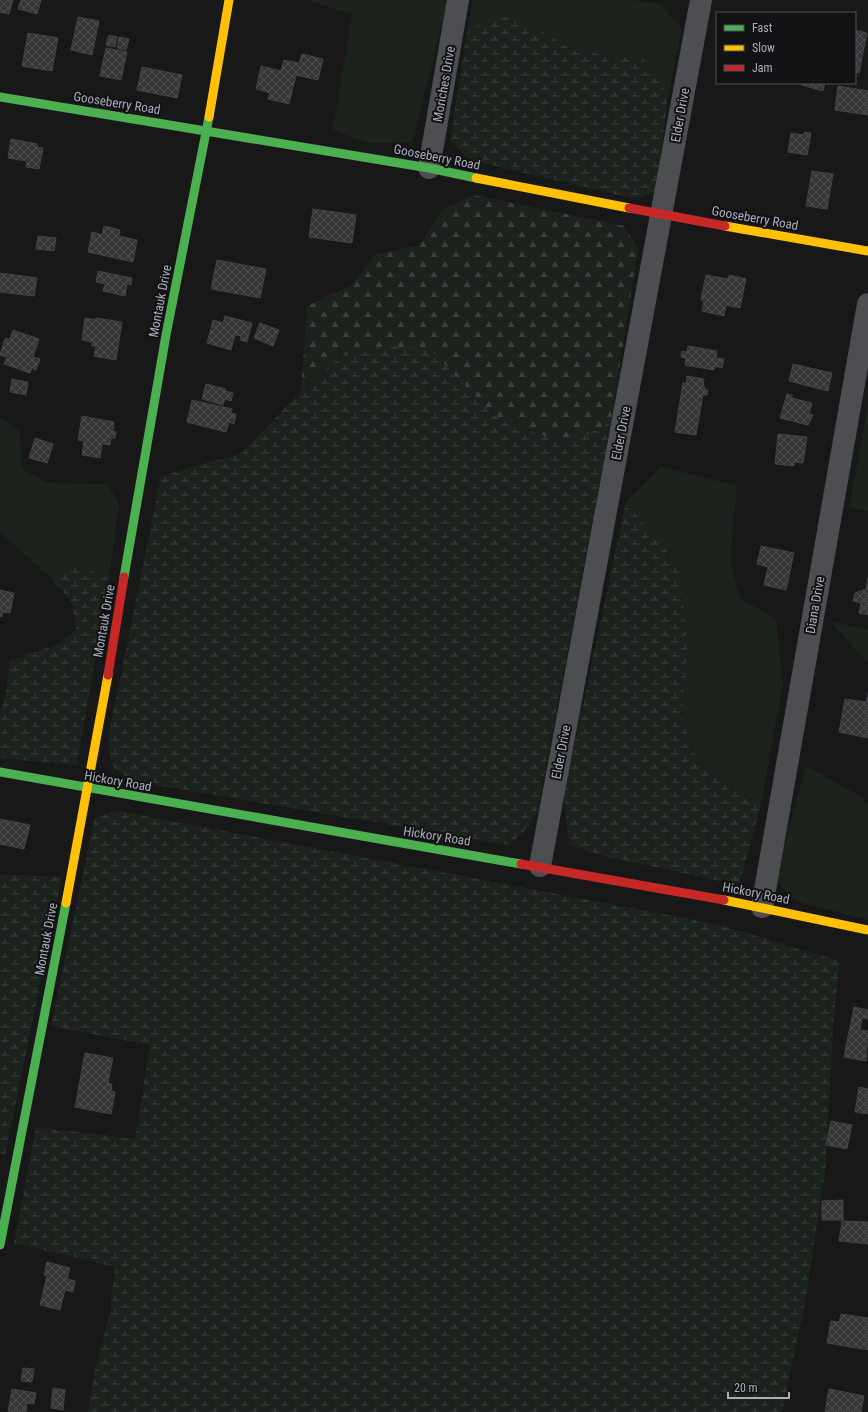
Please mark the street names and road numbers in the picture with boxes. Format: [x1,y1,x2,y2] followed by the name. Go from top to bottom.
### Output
[430,45,458,123] street label: Moriches Drive
[668,87,692,143] street label: Elder Drive
[72,89,162,117] street label: Gooseberry Road
[392,141,482,173] street label: Gooseberry Road
[710,203,800,233] street label: Gooseberry Road
[146,263,174,339] street label: Montauk Drive
[608,405,634,461] street label: Elder Drive
[803,575,827,635] street label: Diana Drive
[90,583,118,659] street label: Montauk Drive
[548,724,574,780] street label: Elder Drive
[83,768,153,794] street label: Hickory Road
[402,823,472,849] street label: Hickory Road
[721,879,791,907] street label: Hickory Road
[32,901,60,977] street label: Montauk Drive

